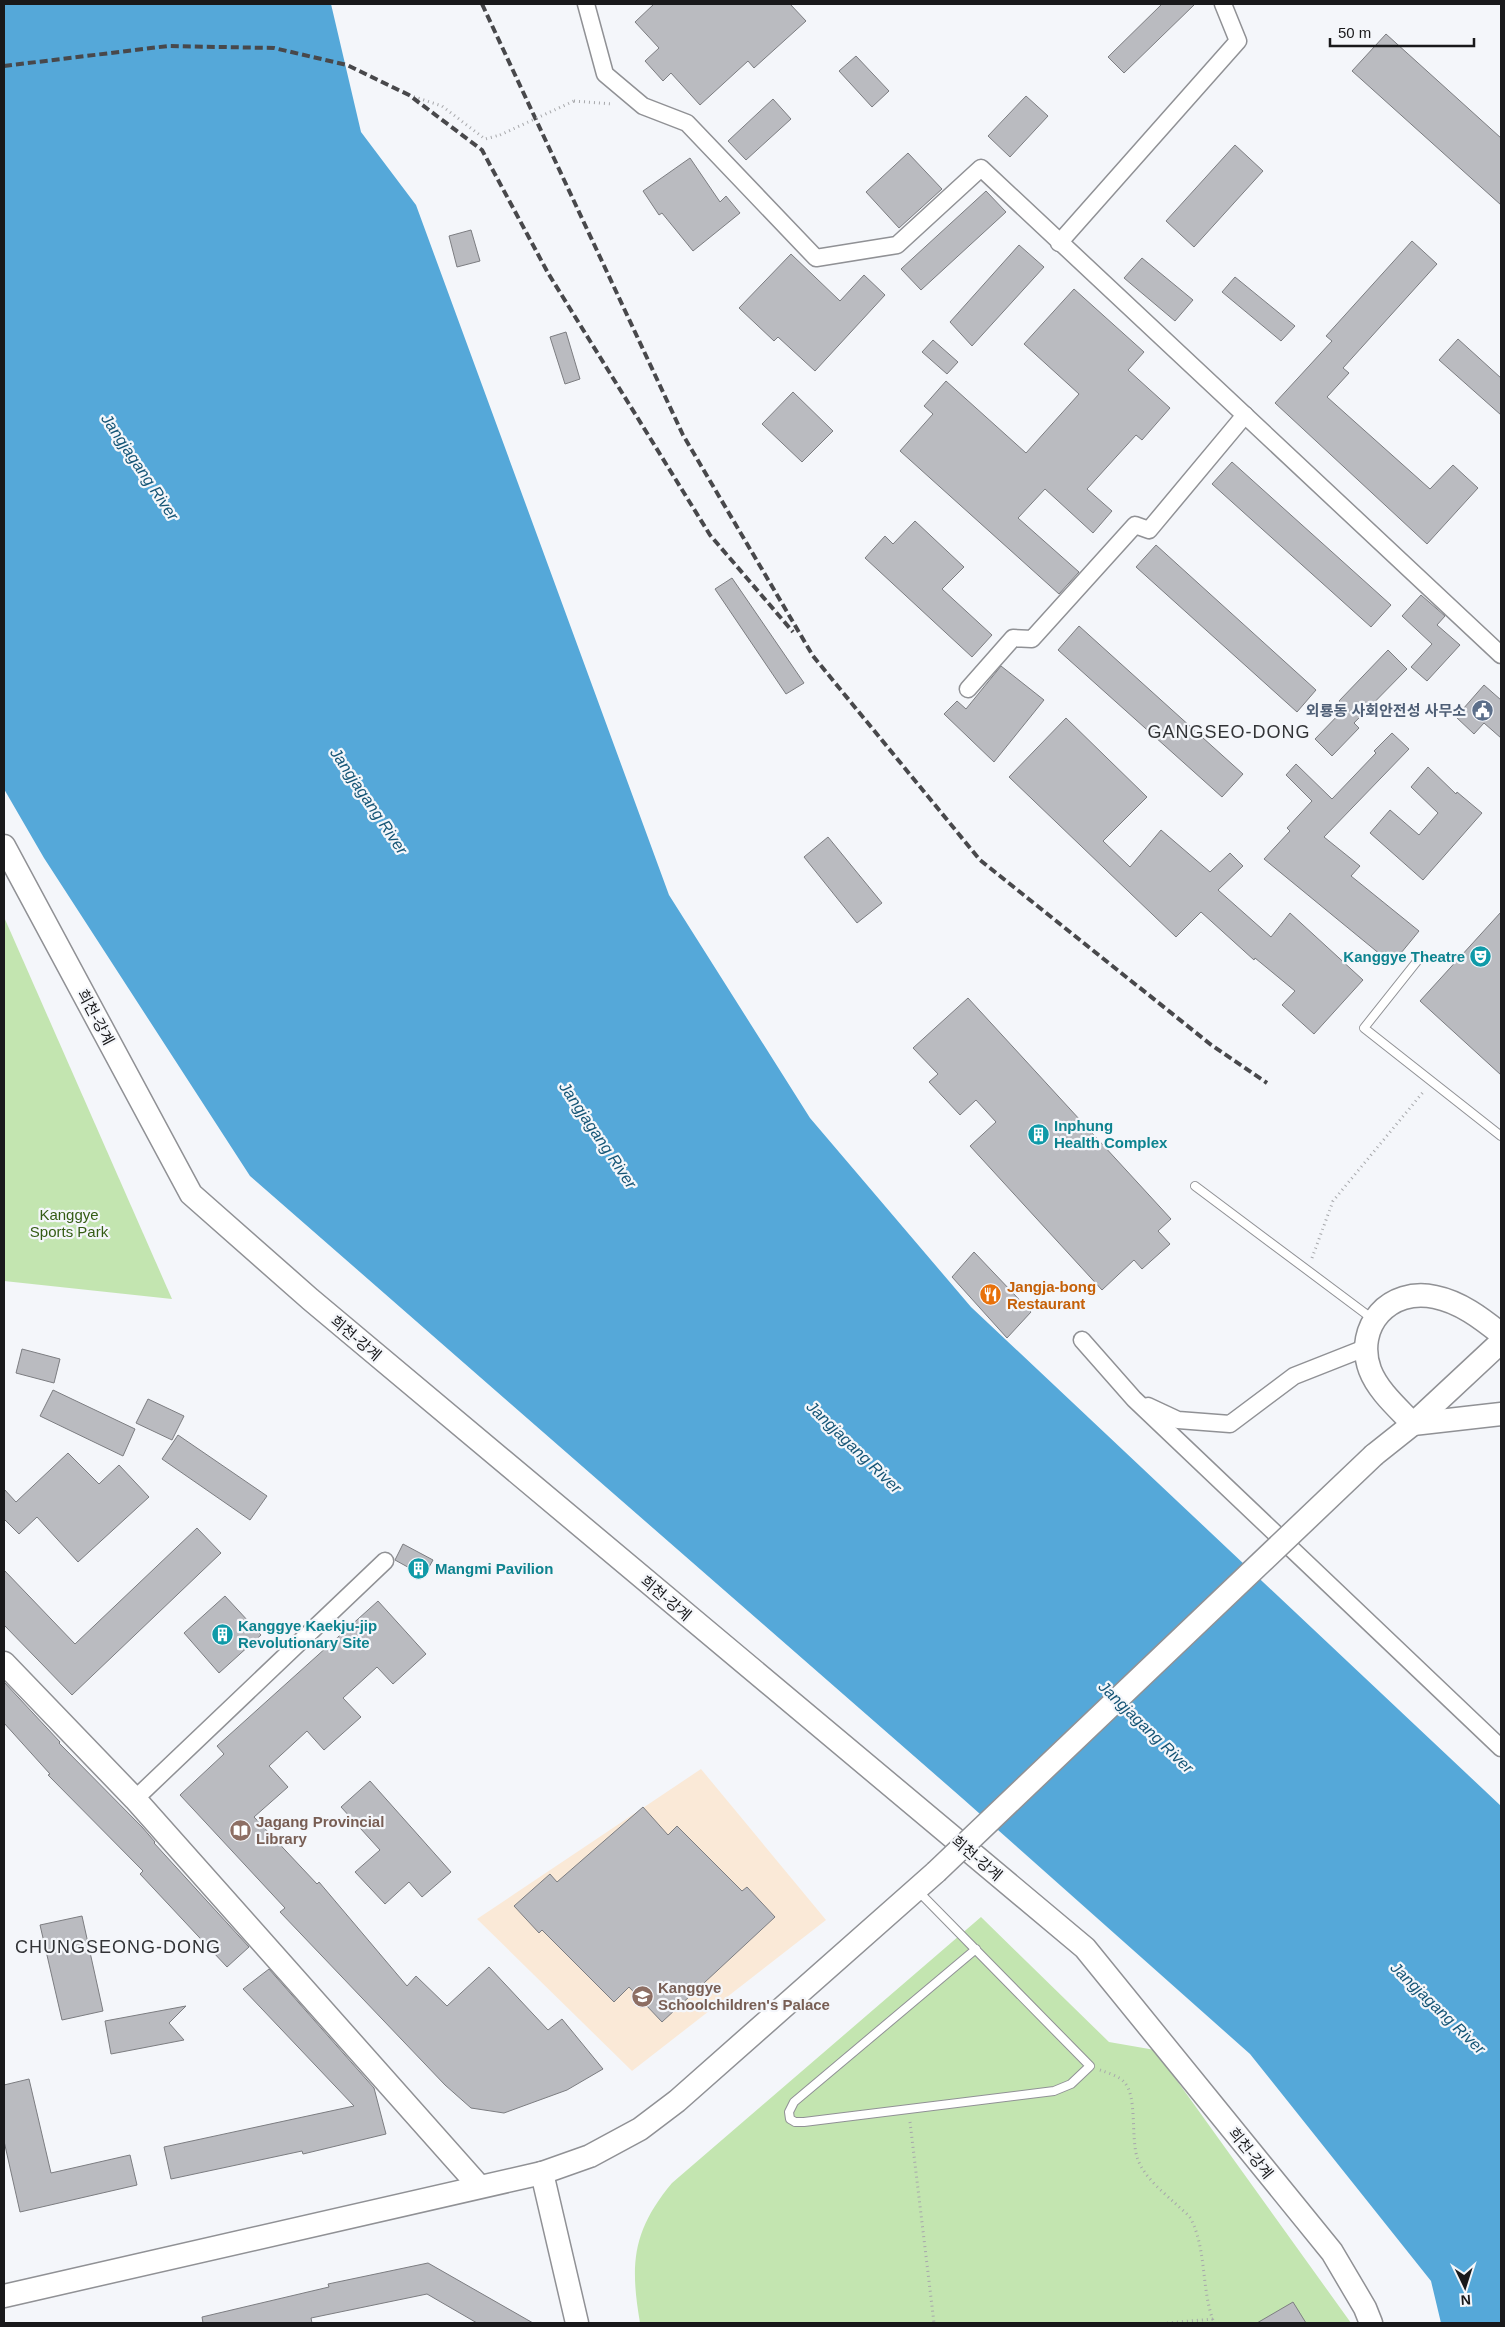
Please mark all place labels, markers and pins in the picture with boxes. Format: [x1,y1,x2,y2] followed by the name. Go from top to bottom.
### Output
[1470,698,1494,722] public building icon: 외룡동 사회안전성 사무소
[1306,702,1466,719] place label: 외룡동 사회안전성 사무소
[1469,944,1493,968] theatre icon: Kanggye Theatre
[1343,948,1465,965] place label: Kanggye Theatre
[1054,1117,1168,1151] place label: Inphung Health Complex
[1026,1122,1050,1146] building icon: Inphung Health Complex
[1007,1278,1096,1312] place label: Jangja-bong Restaurant
[979,1283,1003,1307] restaurant icon: Jangja-bong Restaurant
[407,1556,431,1580] building icon: Mangmi Pavilion
[435,1560,553,1577] place label: Mangmi Pavilion
[238,1617,377,1651] place label: Kanggye Kaekju-jip Revolutionary Site
[210,1622,234,1646] building icon: Kanggye Kaekju-jip Revolutionary Site
[256,1813,384,1847] place label: Jagang Provincial Library
[228,1818,252,1842] library icon: Jagang Provincial Library
[658,1979,830,2013] place label: Kanggye Schoolchildren's Palace
[630,1984,654,2008] school or university icon: Kanggye Schoolchildren's Palace

